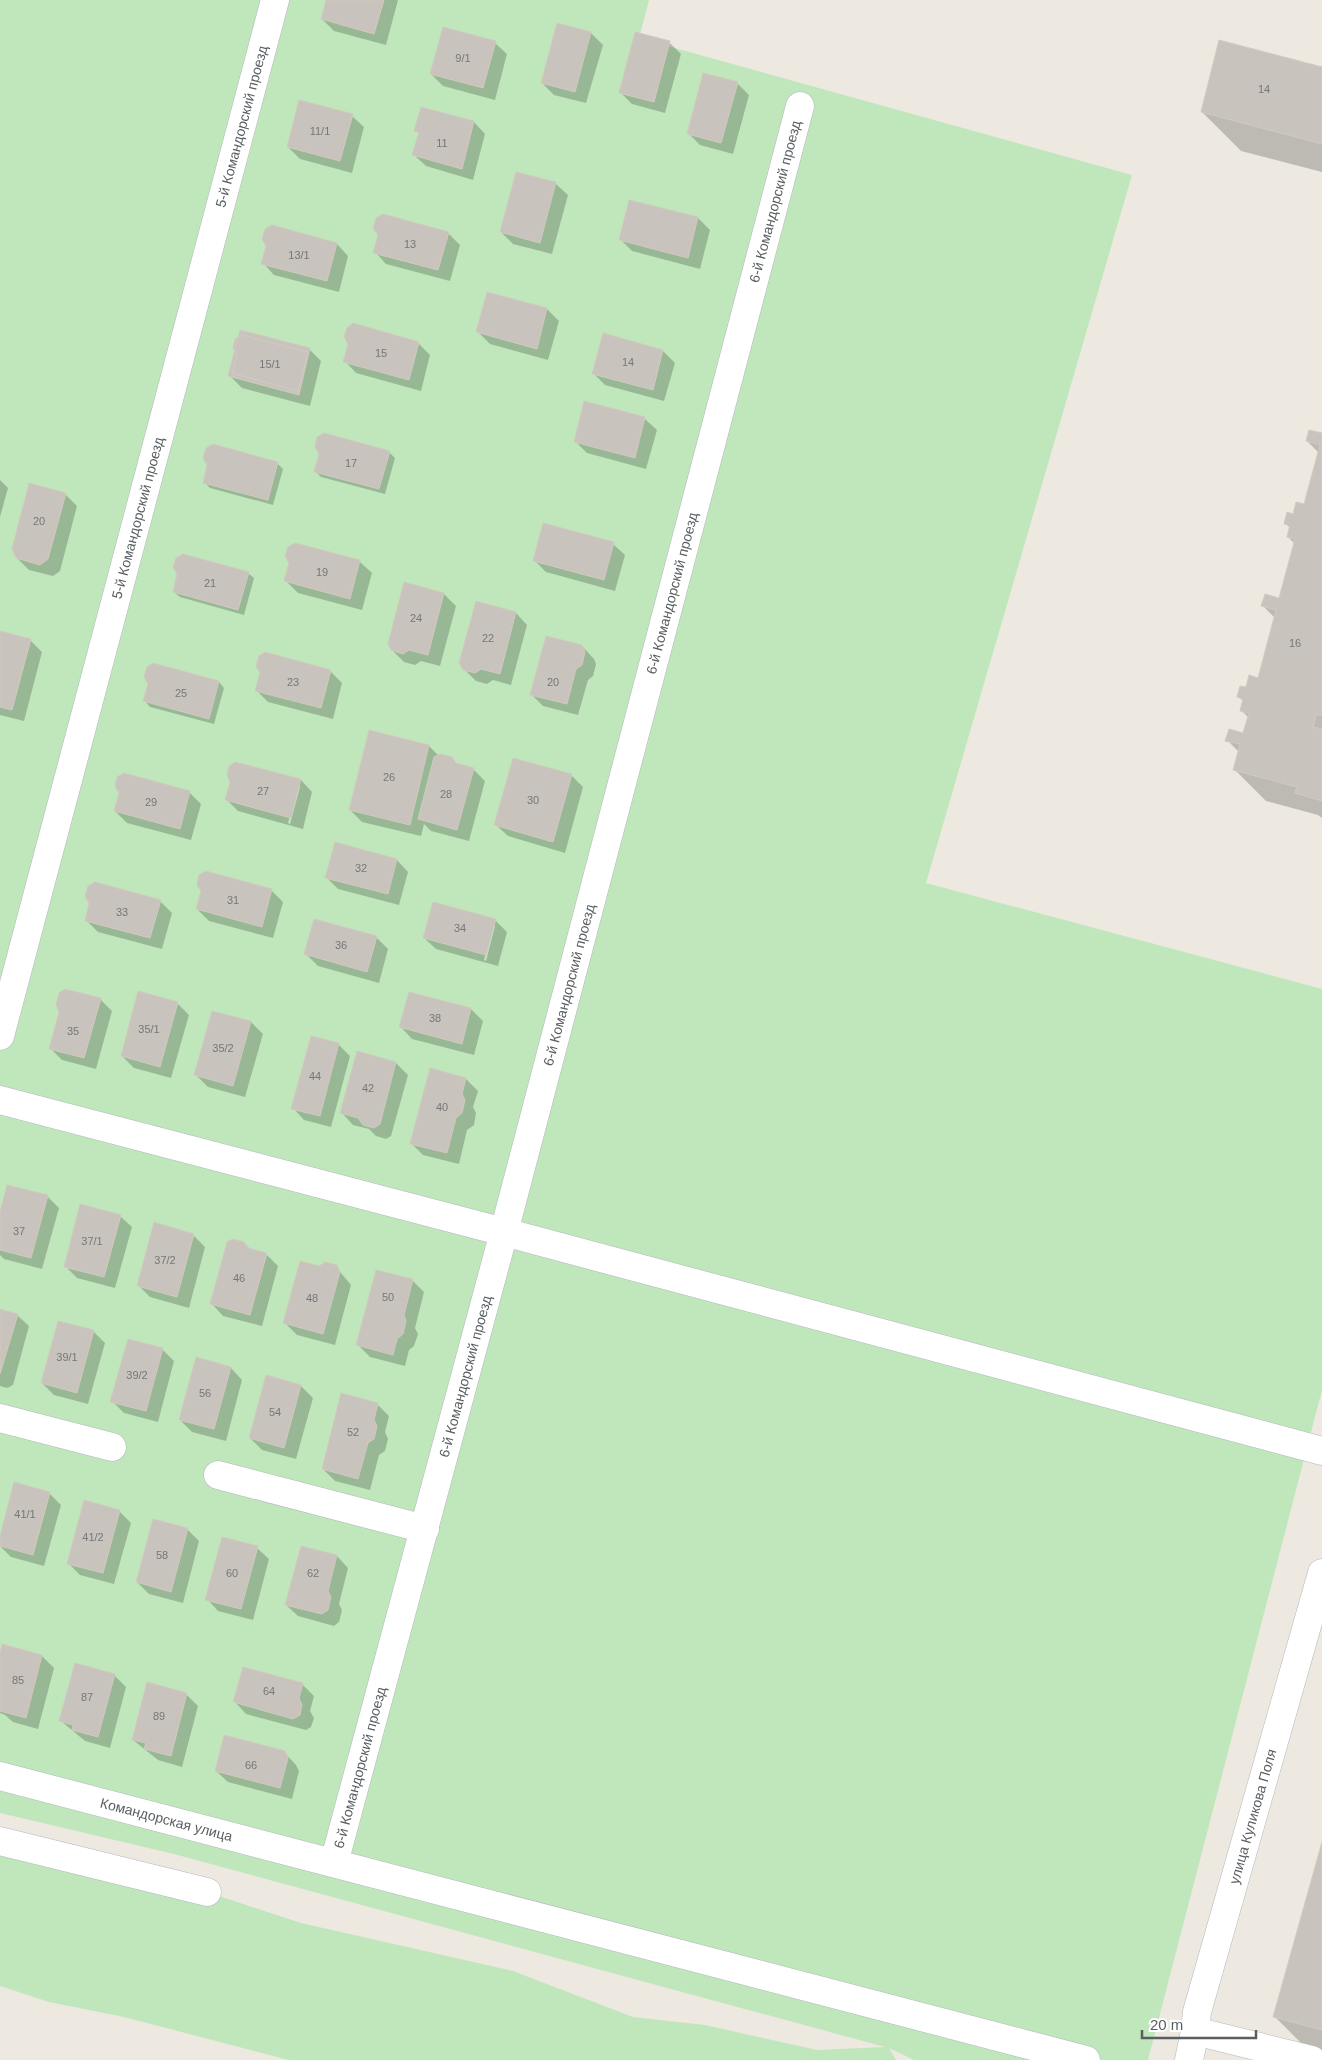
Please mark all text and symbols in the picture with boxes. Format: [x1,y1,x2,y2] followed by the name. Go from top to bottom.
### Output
[212,44,271,209] street label: 5-й Командорский проезд
[455,52,471,64] house number: 9/1
[1258,83,1270,95] house number: 14
[746,119,804,284] street label: 6-й Командорский проезд
[310,125,330,137] house number: 11/1
[436,137,448,149] house number: 11
[404,238,416,250] house number: 13
[288,249,310,261] house number: 13/1
[375,347,387,359] house number: 15
[622,356,634,368] house number: 14
[259,358,281,370] house number: 15/1
[108,435,167,601] street label: 5-й Командорский проезд
[345,457,357,469] house number: 17
[643,511,701,676] street label: 6-й Командорский проезд
[33,515,45,527] house number: 20
[316,566,328,578] house number: 19
[204,577,216,589] house number: 21
[410,612,422,624] house number: 24
[482,632,494,644] house number: 22
[1289,637,1301,649] house number: 16
[287,676,299,688] house number: 23
[547,676,559,688] house number: 20
[175,687,187,699] house number: 25
[383,771,395,783] house number: 26
[257,785,269,797] house number: 27
[440,788,452,800] house number: 28
[527,794,539,806] house number: 30
[145,796,157,808] house number: 29
[355,862,367,874] house number: 32
[227,894,239,906] house number: 31
[540,902,598,1068] street label: 6-й Командорский проезд
[116,906,128,918] house number: 33
[454,922,466,934] house number: 34
[335,939,347,951] house number: 36
[429,1012,441,1024] house number: 38
[138,1023,160,1035] house number: 35/1
[67,1025,79,1037] house number: 35
[212,1042,234,1054] house number: 35/2
[309,1070,321,1082] house number: 44
[362,1082,374,1094] house number: 42
[436,1101,448,1113] house number: 40
[13,1225,25,1237] house number: 37
[81,1235,103,1247] house number: 37/1
[154,1254,176,1266] house number: 37/2
[233,1272,245,1284] house number: 46
[382,1291,394,1303] house number: 50
[306,1292,318,1304] house number: 48
[436,1294,495,1459] street label: 6-й Командорский проезд
[56,1351,78,1363] house number: 39/1
[126,1369,148,1381] house number: 39/2
[199,1387,211,1399] house number: 56
[269,1406,281,1418] house number: 54
[347,1426,359,1438] house number: 52
[14,1508,36,1520] house number: 41/1
[82,1531,104,1543] house number: 41/2
[156,1549,168,1561] house number: 58
[226,1567,238,1579] house number: 60
[307,1567,319,1579] house number: 62
[12,1674,24,1686] house number: 85
[263,1685,275,1697] house number: 64
[330,1685,389,1850] street label: 6-й Командорский проезд
[81,1691,93,1703] house number: 87
[153,1710,165,1722] house number: 89
[1226,1747,1279,1886] street label: улица Куликова Поля
[245,1759,257,1771] house number: 66
[99,1795,234,1845] street label: Командорская улица
[1142,2008,1256,2040] scale bar
[1150,2016,1183,2033] text: 20 m

